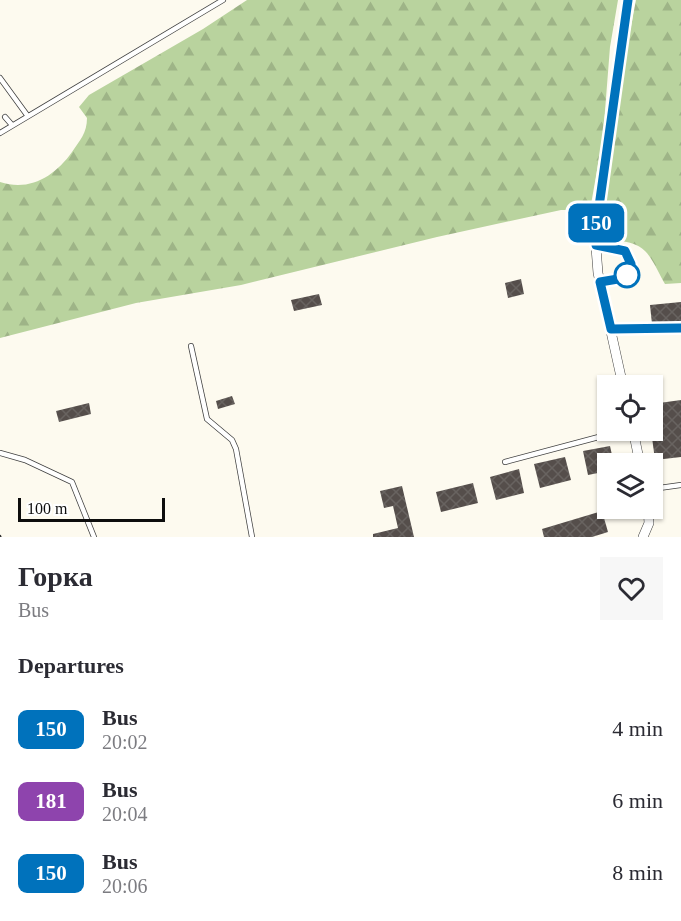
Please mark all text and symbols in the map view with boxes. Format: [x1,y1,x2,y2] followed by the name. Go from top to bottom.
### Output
[562,204,630,242] line badge: 150
[580,211,612,235] text: 150
[614,262,640,288] unlabelled marker
[597,375,663,519] map controls
[597,375,663,441] button: locate
[597,453,663,519] button: layers
[18,495,165,522] scale bar
[27,500,67,517] text: 100 m
[600,557,663,620] button: heart
[18,561,93,592] text: Горка
[18,599,49,621] text: Bus
[18,653,124,678] text: Departures
[102,705,137,730] text: Bus
[612,716,663,741] text: 4 min
[35,717,67,741] text: 150
[102,731,148,753] text: 20:02
[102,777,137,802] text: Bus
[612,788,663,813] text: 6 min
[35,789,67,813] text: 181
[102,803,148,825] text: 20:04
[102,849,137,874] text: Bus
[612,860,663,885] text: 8 min
[35,861,67,885] text: 150
[102,875,148,897] text: 20:06

